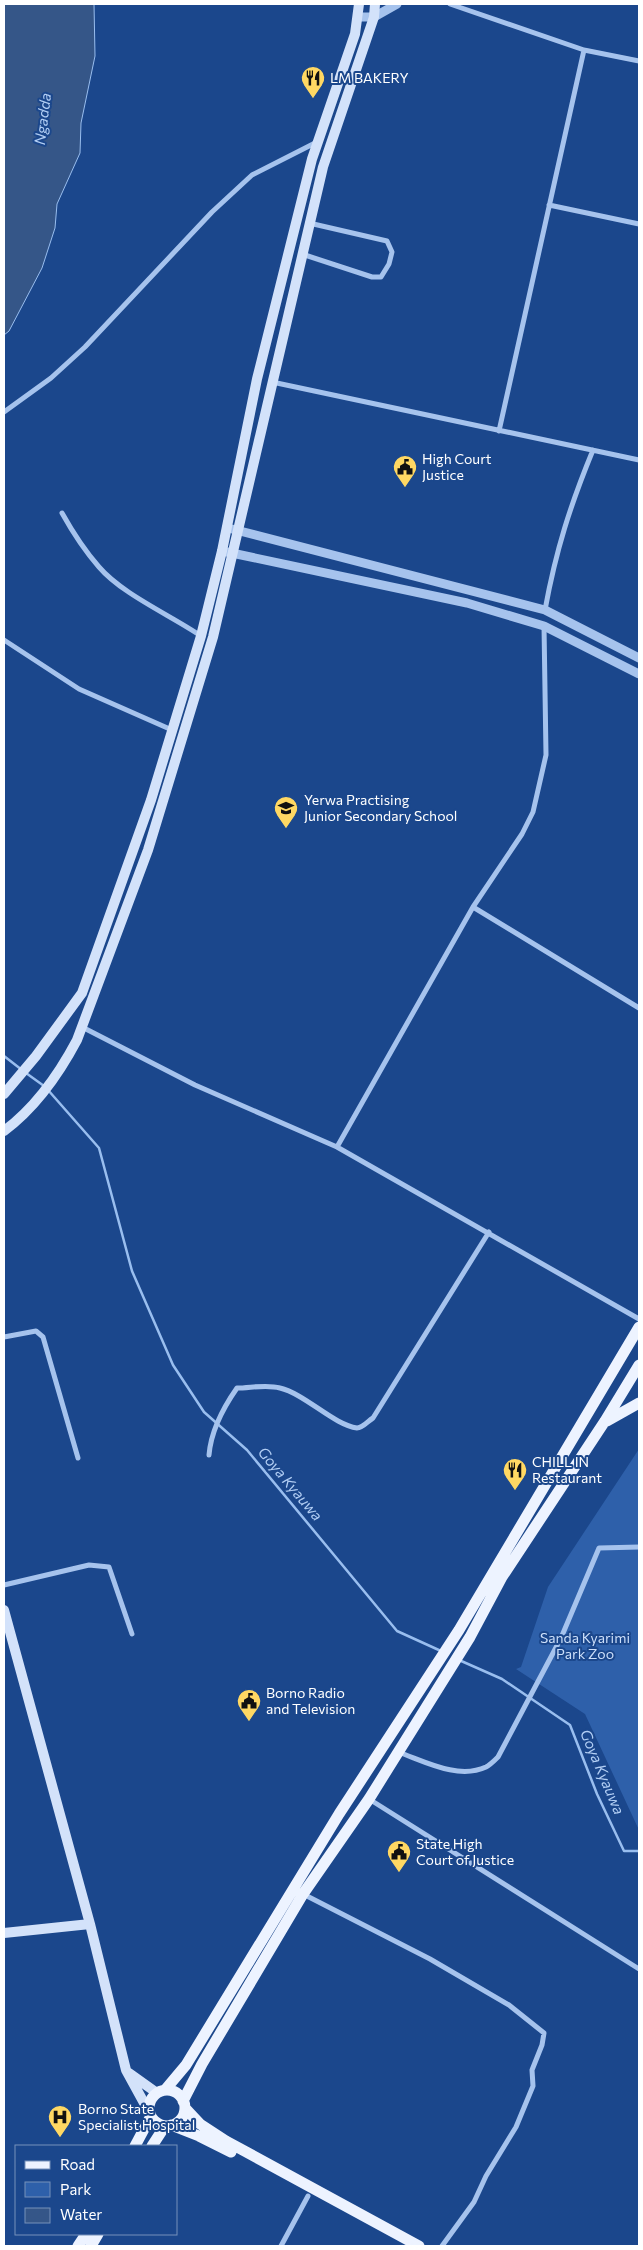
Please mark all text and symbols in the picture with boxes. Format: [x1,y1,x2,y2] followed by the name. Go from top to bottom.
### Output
[300,65,326,99] restaurant icon: LM BAKERY
[330,69,409,86] place label: LM BAKERY
[30,92,54,146] water label: Ngadda
[422,450,492,483] place label: High Court Justice
[392,454,418,488] public building icon: High Court Justice
[304,791,457,824] place label: Yerwa Practising Junior Secondary School
[273,795,299,829] school or university icon: Yerwa Practising Junior Secondary School
[255,1443,327,1524] water label: Goya Kyauwa
[532,1453,602,1486] place label: CHILL IN Restaurant
[502,1457,528,1491] restaurant icon: CHILL IN Restaurant
[540,1629,630,1662] park label: Sanda Kyarimi Park Zoo
[266,1684,355,1717] place label: Borno Radio and Television
[236,1688,262,1722] public building icon: Borno Radio and Television
[577,1726,629,1817] water label: Goya Kyauwa
[416,1835,514,1868] place label: State High Court of Justice
[386,1839,412,1873] public building icon: State High Court of Justice
[78,2100,195,2133] place label: Borno State Specialist Hospital
[47,2104,73,2138] hospital icon: Borno State Specialist Hospital
[15,2145,178,2235] legend
[60,2155,95,2173] text: Road
[60,2180,91,2198] text: Park
[60,2205,102,2223] text: Water

